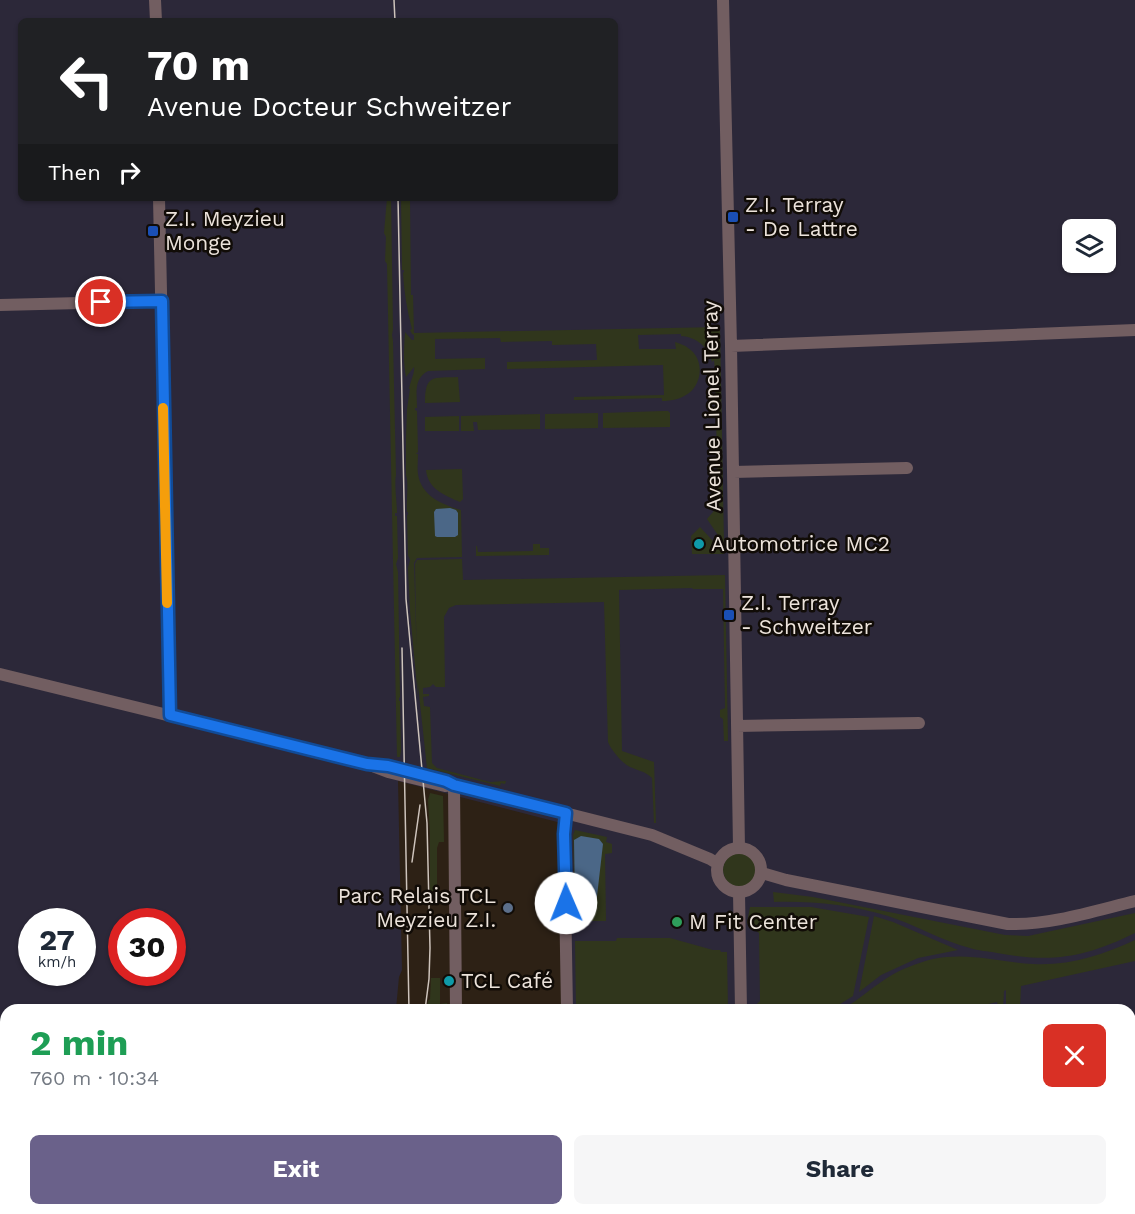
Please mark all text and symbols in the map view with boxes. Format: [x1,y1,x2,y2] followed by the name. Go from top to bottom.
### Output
[147,41,250,90] text: 70 m
[48,42,126,120] icon: left
[147,91,512,123] text: Avenue Docteur Schweitzer
[113,156,146,189] icon: right
[48,160,101,185] text: Then
[745,192,858,241] place label: Z.I. Terray - De Lattre
[165,206,285,255] place label: Z.I. Meyzieu Monge
[726,210,740,224] marker: Z.I. Terray - De Lattre
[1062,219,1116,273] map controls
[1062,219,1116,273] button: layers
[146,224,160,238] marker: Z.I. Meyzieu Monge
[75,276,126,327] pin
[84,285,117,318] icon: arrive
[697,300,726,512] street label: Avenue Lionel Terray
[711,531,890,556] place label: Automotrice MC2
[692,537,706,551] marker: Automotrice MC2
[741,590,873,639] place label: Z.I. Terray - Schweitzer
[722,608,736,622] marker: Z.I. Terray - Schweitzer
[534,871,598,935] position arrow
[338,883,496,932] place label: Parc Relais TCL Meyzieu Z.I.
[501,901,515,915] marker: Parc Relais TCL Meyzieu Z.I.
[108,908,186,986] speed limit sign: 30
[689,909,818,934] place label: M Fit Center
[670,915,684,929] marker: M Fit Center
[39,922,75,957] text: 27
[38,953,76,971] text: km/h
[461,968,553,993] place label: TCL Café
[442,974,456,988] marker: TCL Café
[30,1022,128,1064] text: 2 min
[1043,1024,1106,1087] button: close
[30,1066,159,1090] text: 760 m · 10:34
[30,1135,562,1204] button: Exit
[574,1135,1106,1204] button: Share

